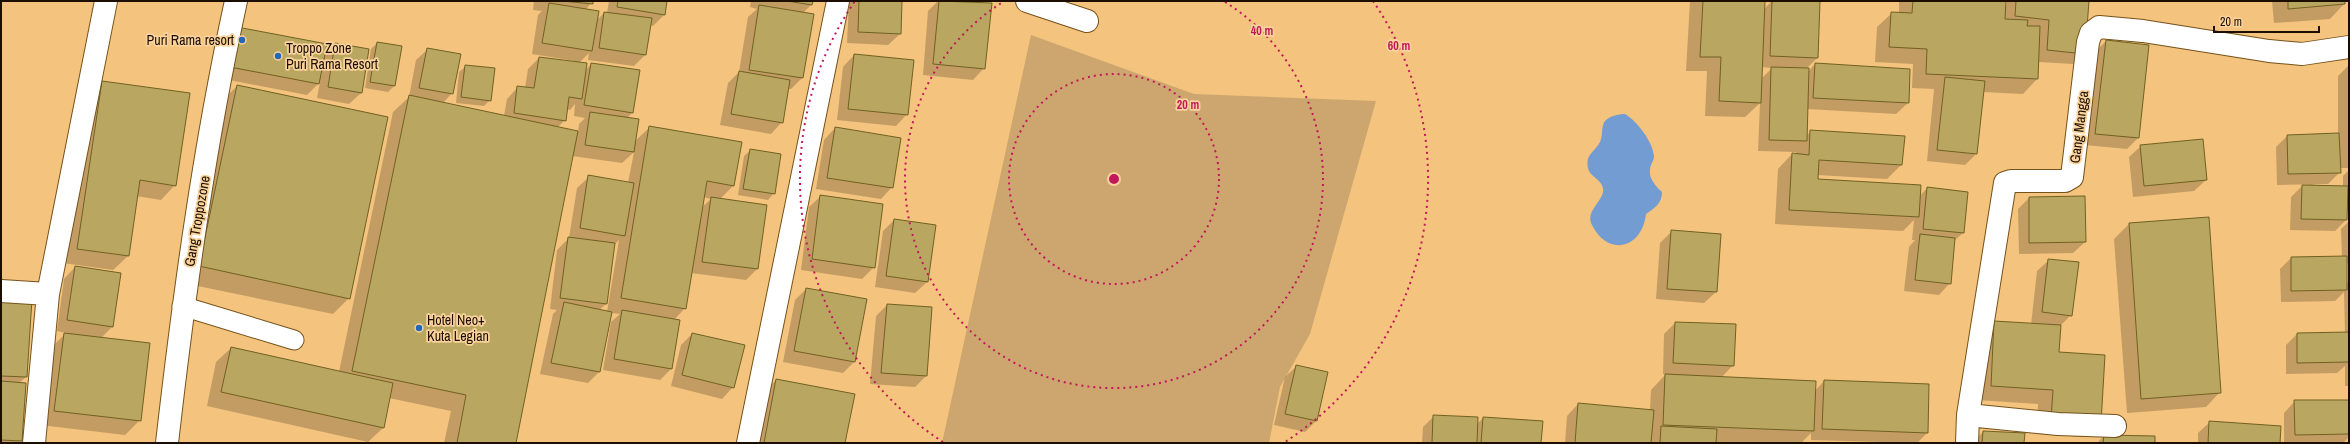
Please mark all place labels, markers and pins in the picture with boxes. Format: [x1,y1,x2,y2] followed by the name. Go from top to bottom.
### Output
[147,31,234,49] place label: Puri Rama resort
[237,35,247,45] marker: Puri Rama resort
[286,39,378,73] place label: Troppo Zone Puri Rama Resort
[273,51,283,61] marker: Troppo Zone Puri Rama Resort
[1107,172,1121,186] centre of rings
[427,311,489,345] place label: Hotel Neo+ Kuta Legian
[414,323,424,333] marker: Hotel Neo+ Kuta Legian

